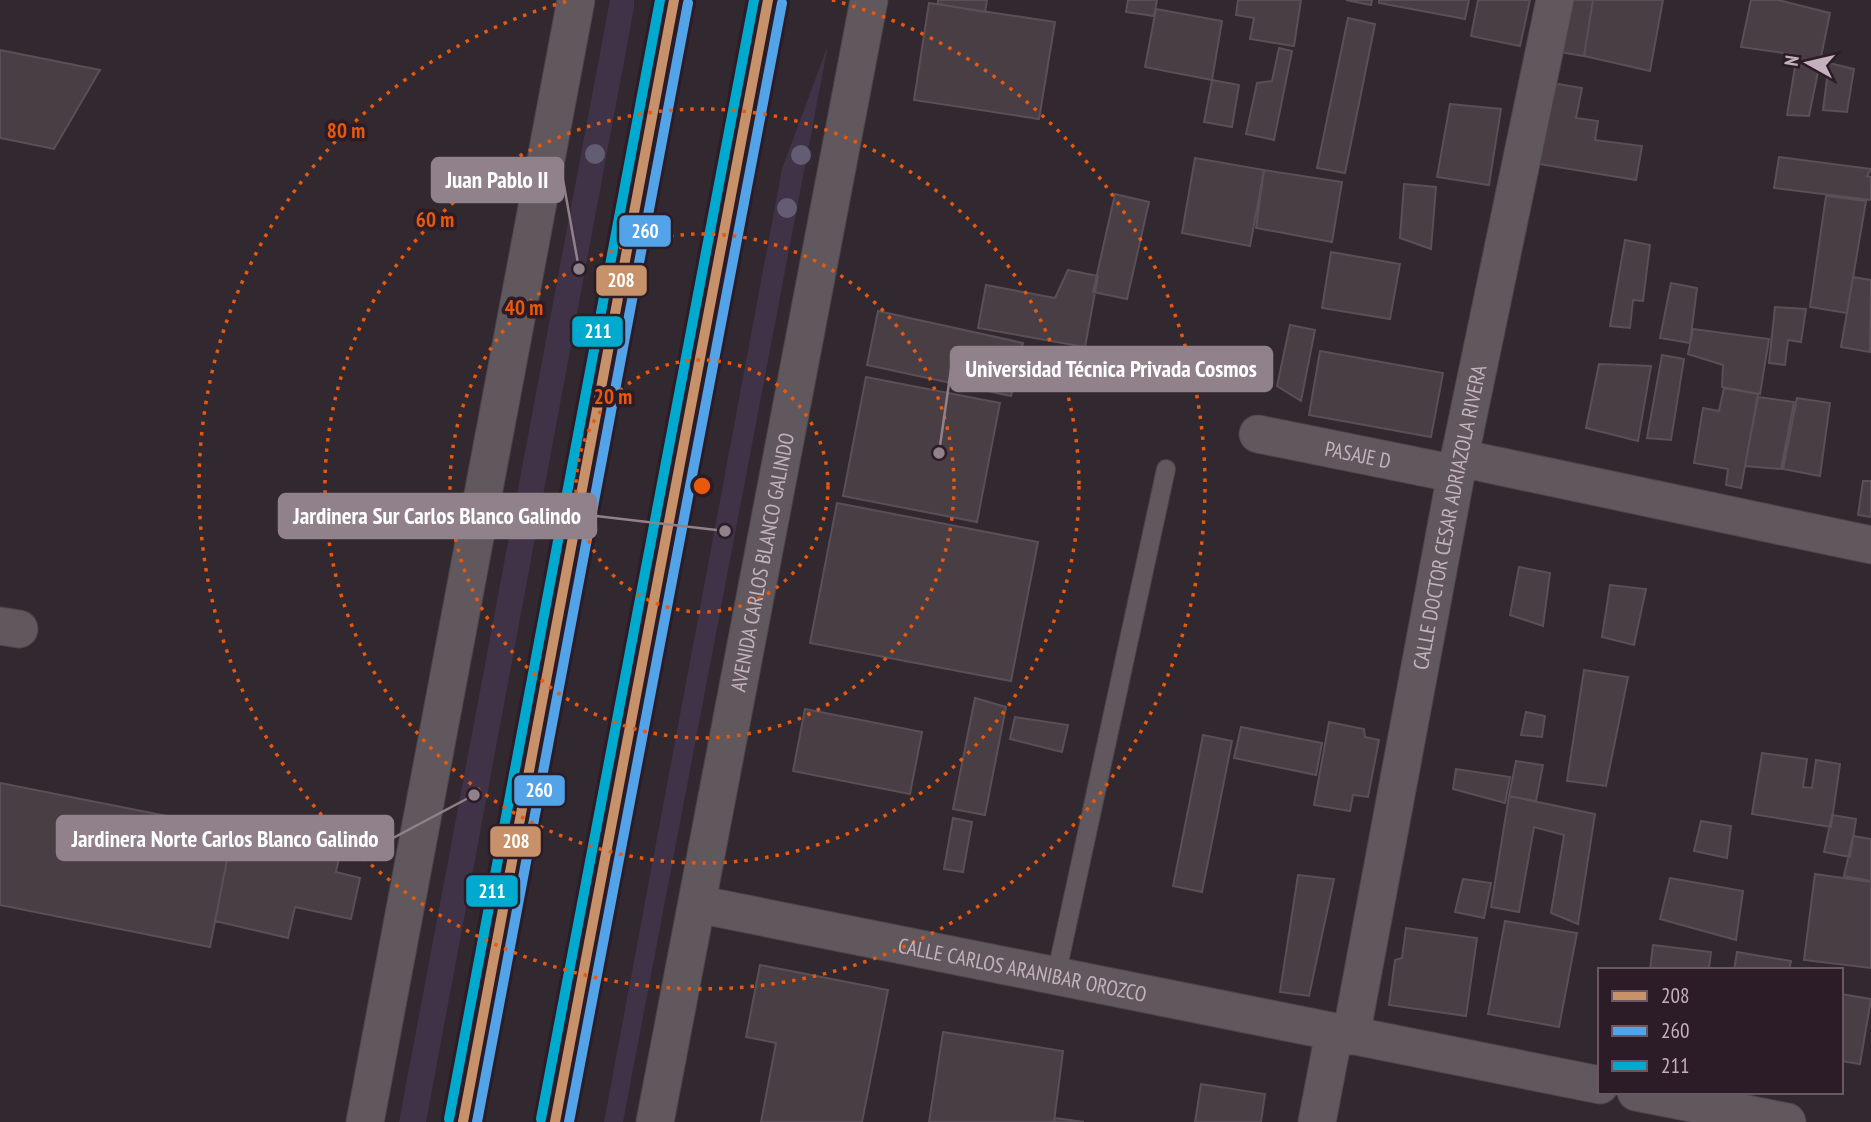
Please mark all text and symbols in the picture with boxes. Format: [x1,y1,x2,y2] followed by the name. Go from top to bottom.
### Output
[1773,28,1843,98] north arrow
[1779,54,1804,67] text: N
[327,117,365,144] text: 80 m
[432,158,563,202] callout: Juan Pablo II
[444,165,549,194] text: Juan Pablo II
[416,206,454,233] text: 60 m
[618,214,672,248] line badge: 260
[631,219,659,243] text: 260
[595,264,648,297] line badge: 208
[607,268,635,292] text: 208
[505,294,543,321] text: 40 m
[571,315,624,348] line badge: 211
[584,319,612,343] text: 211
[951,347,1272,391] callout: Universidad Técnica Privada Cosmos
[965,354,1257,383] text: Universidad Técnica Privada Cosmos
[1406,362,1492,672] street label: CALLE DOCTOR CESAR ADRIAZOLA RIVERA
[594,383,632,410] text: 20 m
[724,430,800,694] street label: AVENIDA CARLOS BLANCO GALINDO
[1323,434,1393,474] street label: PASAJE D
[690,474,714,498] centre of rings
[279,494,596,538] callout: Jardinera Sur Carlos Blanco Galindo
[292,501,581,530] text: Jardinera Sur Carlos Blanco Galindo
[513,774,566,807] line badge: 260
[525,778,553,802] text: 260
[57,816,393,860] callout: Jardinera Norte Carlos Blanco Galindo
[70,824,379,853] text: Jardinera Norte Carlos Blanco Galindo
[489,825,542,858] line badge: 208
[502,829,530,853] text: 208
[465,874,519,908] line badge: 211
[478,879,506,903] text: 211
[896,931,1149,1007] street label: CALLE CARLOS ARANIBAR OROZCO
[1598,968,1843,1094] legend
[1661,982,1689,1009] text: 208
[1661,1017,1689,1044] text: 260
[1661,1052,1689,1079] text: 211

